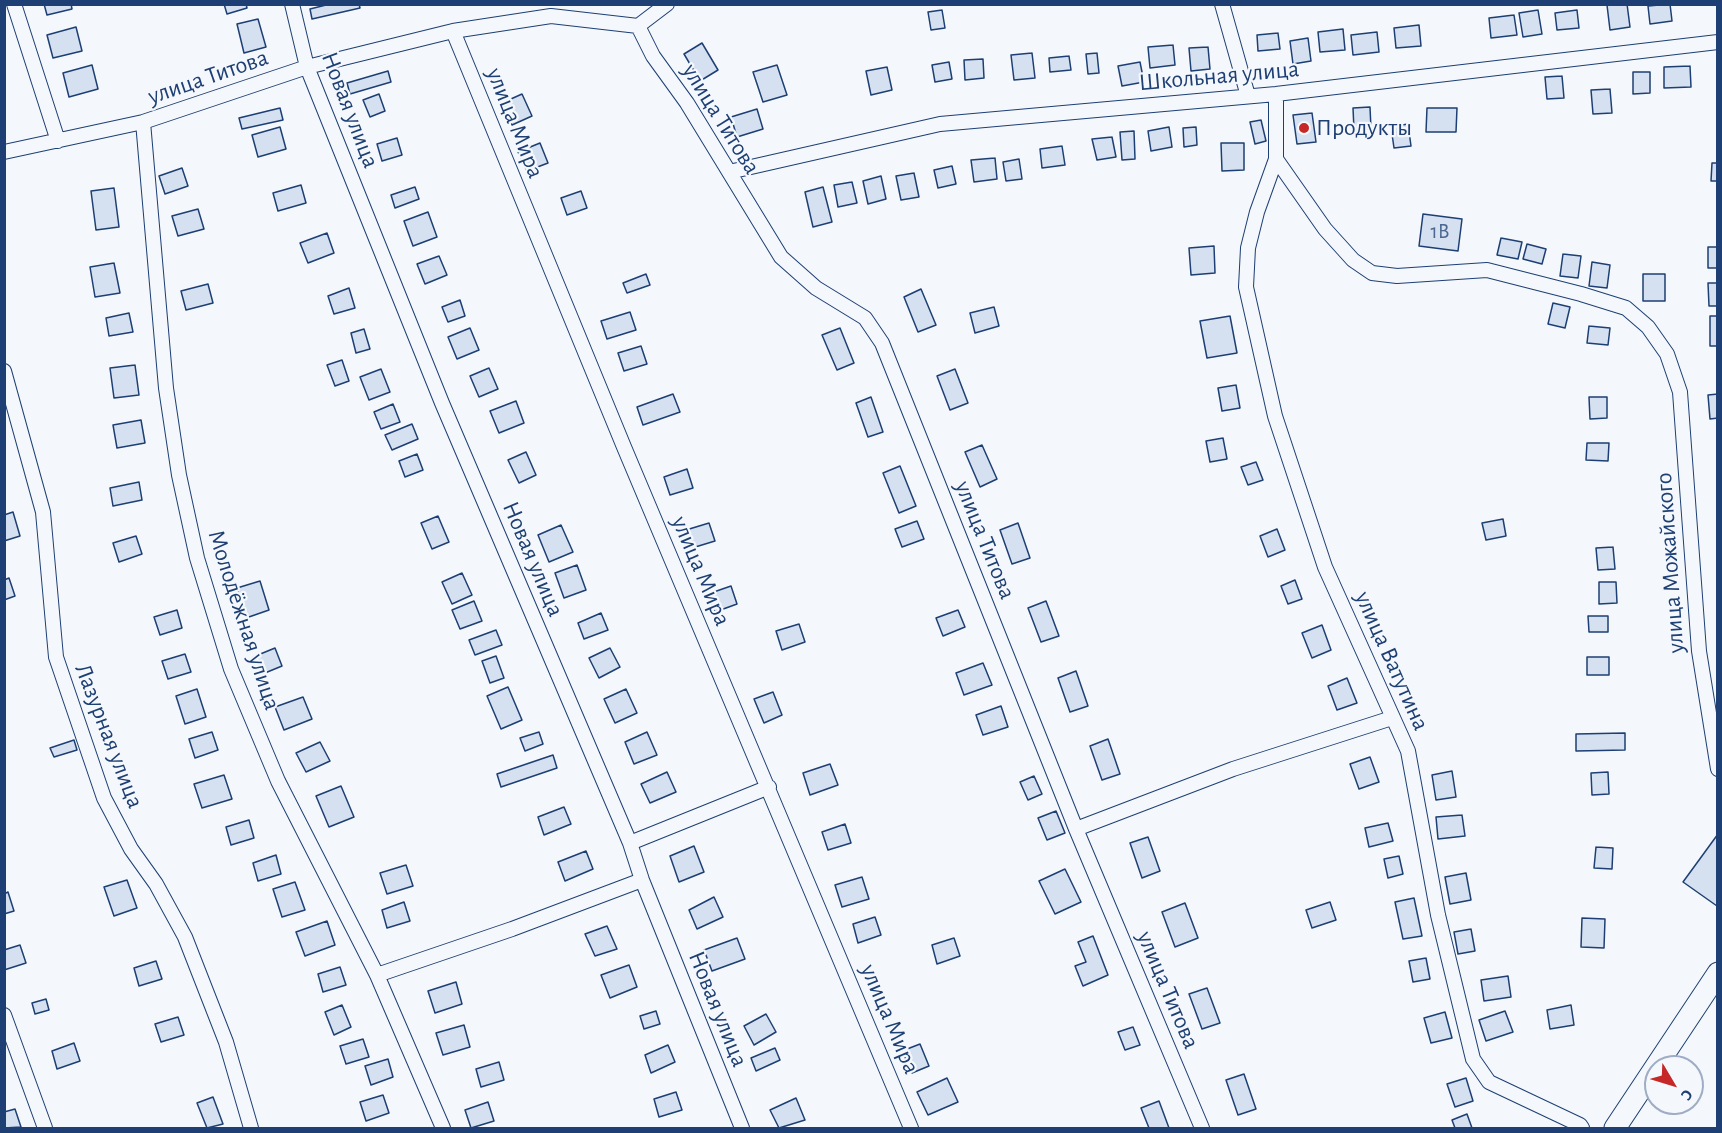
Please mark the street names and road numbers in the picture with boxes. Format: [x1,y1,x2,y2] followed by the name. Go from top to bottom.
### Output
[144,43,272,111] street label: улица Титова
[315,48,385,172] street label: Новая улица
[1138,55,1300,97] street label: Школьная улица
[676,58,766,180] street label: улица Титова
[480,64,550,182] street label: улица Мира
[1649,472,1691,654] street label: улица Можайского
[948,477,1022,603] street label: улица Титова
[496,497,570,621] street label: Новая улица
[665,512,737,630] street label: улица Мира
[201,526,287,714] street label: Молодёжная улица
[1349,587,1435,735] street label: улица Ватутина
[68,660,150,812] street label: Лазурная улица
[1130,927,1206,1053] street label: улица Титова
[682,947,754,1071] street label: Новая улица
[854,960,926,1078] street label: улица Мира

